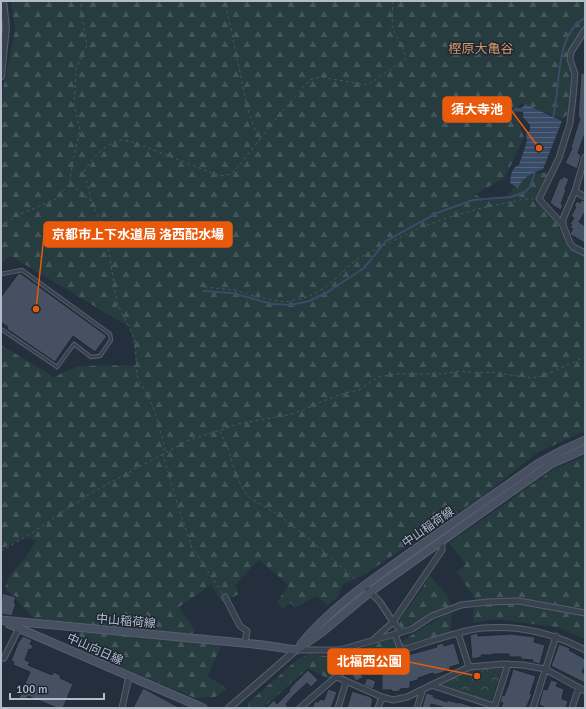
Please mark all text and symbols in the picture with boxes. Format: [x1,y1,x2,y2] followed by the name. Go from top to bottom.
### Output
[448,41,514,57] district label: 樫原大亀谷
[443,97,511,122] callout: 須大寺池
[451,102,503,118] text: 須大寺池
[44,222,232,247] callout: 京都市上下水道局 洛西配水場
[52,227,224,243] text: 京都市上下水道局 洛西配水場
[399,504,457,551] street label: 中山稲荷線
[95,611,157,632] street label: 中山稲荷線
[64,630,125,669] street label: 中山向日線
[328,649,409,674] callout: 北福西公園
[336,654,402,670] text: 北福西公園
[10,675,104,701] scale bar
[16,682,48,697] text: 100 m

